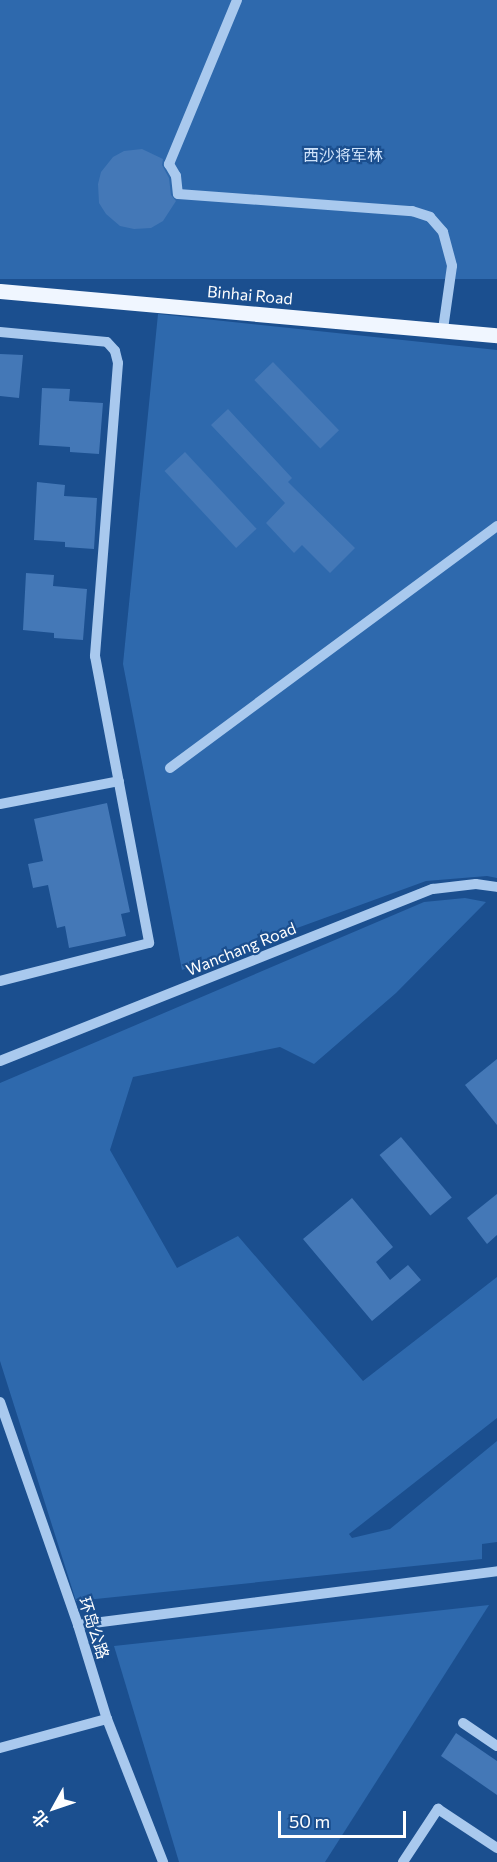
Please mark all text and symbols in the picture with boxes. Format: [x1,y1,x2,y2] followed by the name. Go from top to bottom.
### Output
[303,145,383,165] park label: 西沙将军林
[206,282,294,308] street label: Binhai Road
[183,918,299,980] street label: Wanchang Road
[75,1595,113,1661] street label: 环岛公路
[24,1778,84,1838] north arrow
[281,1799,408,1837] scale bar
[27,1808,52,1832] text: 北
[289,1810,330,1832] text: 50 m

